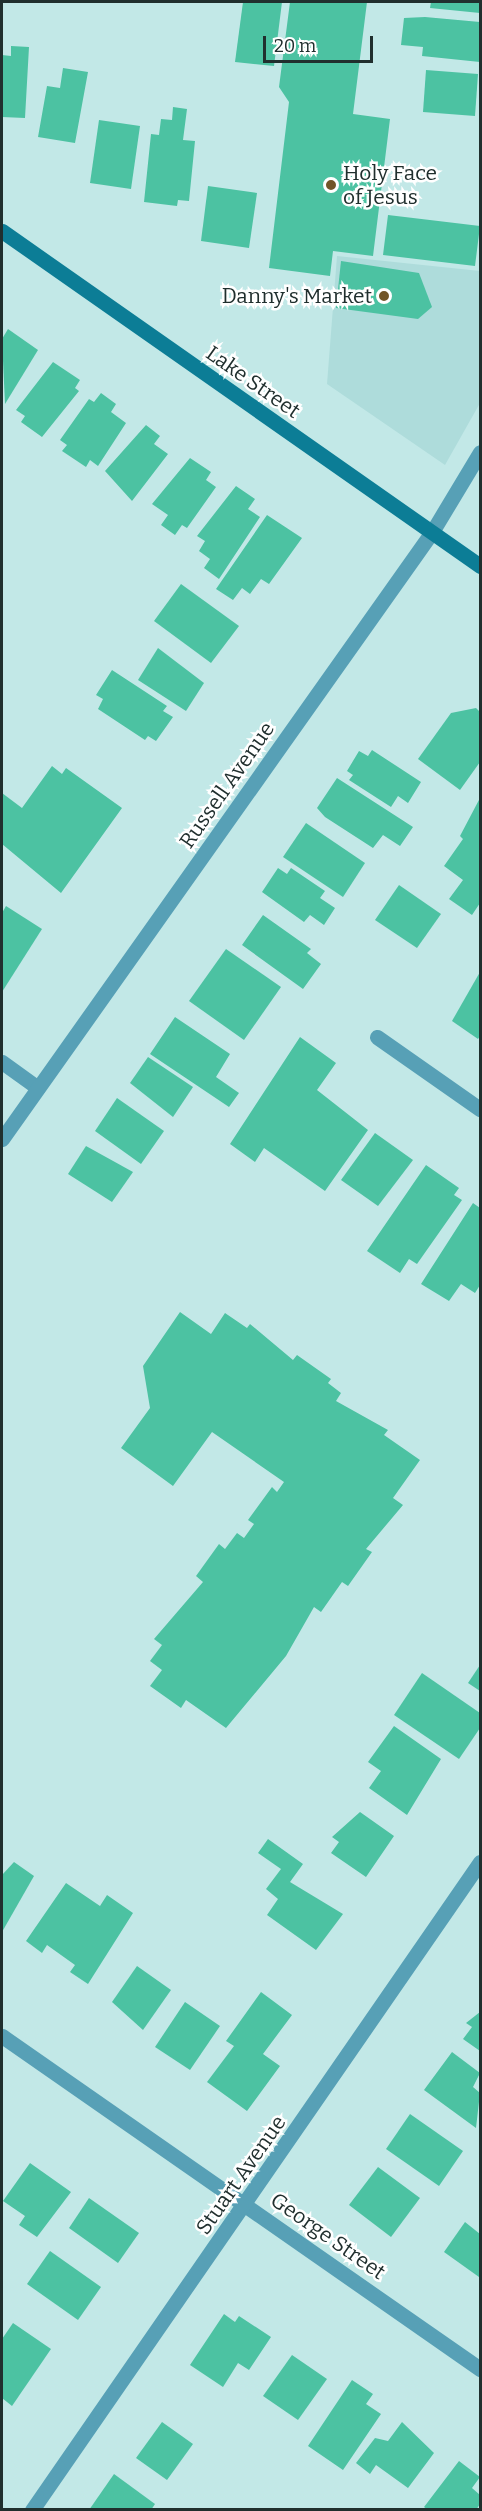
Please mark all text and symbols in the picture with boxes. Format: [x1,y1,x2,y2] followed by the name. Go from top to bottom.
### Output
[266,24,376,62] scale bar
[274,35,316,57] text: 20 m
[343,160,437,210] place label: Holy Face of Jesus
[324,178,338,192] marker: Holy Face of Jesus
[222,283,372,309] place label: Danny's Market
[377,289,391,303] marker: Danny's Market
[201,340,305,424] street label: Lake Street
[174,717,280,853] street label: Russell Avenue
[191,2111,291,2239] street label: Stuart Avenue
[266,2187,390,2285] street label: George Street

